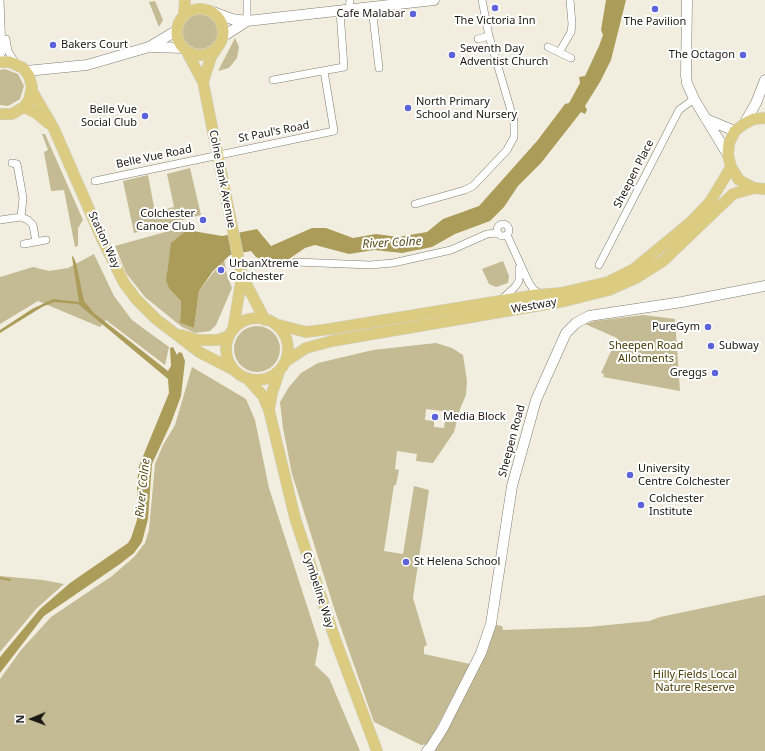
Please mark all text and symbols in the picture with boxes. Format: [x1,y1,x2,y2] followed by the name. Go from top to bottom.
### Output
[490,3,500,13] marker: The Victoria Inn
[650,4,660,14] marker: The Pavilion
[336,7,405,21] place label: Cafe Malabar
[408,9,418,19] marker: Cafe Malabar
[454,14,536,28] place label: The Victoria Inn
[624,15,686,29] place label: The Pavilion
[61,38,128,52] place label: Bakers Court
[48,40,58,50] marker: Bakers Court
[460,42,548,68] place label: Seventh Day Adventist Church
[669,48,735,62] place label: The Octagon
[447,50,457,60] marker: Seventh Day Adventist Church
[738,50,748,60] marker: The Octagon
[416,95,517,121] place label: North Primary School and Nursery
[81,103,137,129] place label: Belle Vue Social Club
[403,103,413,113] marker: North Primary School and Nursery
[140,111,150,121] marker: Belle Vue Social Club
[237,119,311,145] street label: St Paul's Road
[206,129,238,229] street label: Colne Bank Avenue
[611,138,657,210] street label: Sheepen Place
[115,143,193,171] street label: Belle Vue Road
[136,207,195,233] place label: Colchester Canoe Club
[85,210,123,270] street label: Station Way
[198,215,208,225] marker: Colchester Canoe Club
[362,234,422,252] water label: River Colne
[229,257,299,283] place label: UrbanXtreme Colchester
[216,265,226,275] marker: UrbanXtreme Colchester
[510,296,558,316] street label: Westway
[652,320,700,334] place label: PureGym
[703,322,713,332] marker: PureGym
[609,339,683,365] park label: Sheepen Road Allotments
[719,339,759,353] place label: Subway
[706,341,716,351] marker: Subway
[670,366,707,380] place label: Greggs
[710,368,720,378] marker: Greggs
[496,403,528,479] street label: Sheepen Road
[443,410,506,424] place label: Media Block
[430,412,440,422] marker: Media Block
[133,458,153,518] water label: River Colne
[638,462,730,488] place label: University Centre Colchester
[625,470,635,480] marker: University Centre Colchester
[649,492,704,518] place label: Colchester Institute
[636,500,646,510] marker: Colchester Institute
[299,550,337,630] street label: Cymbeline Way
[414,555,500,569] place label: St Helena School
[401,557,411,567] marker: St Helena School
[653,668,737,694] park label: Hilly Fields Local Nature Reserve
[12,699,52,739] north arrow
[12,715,27,724] text: N

